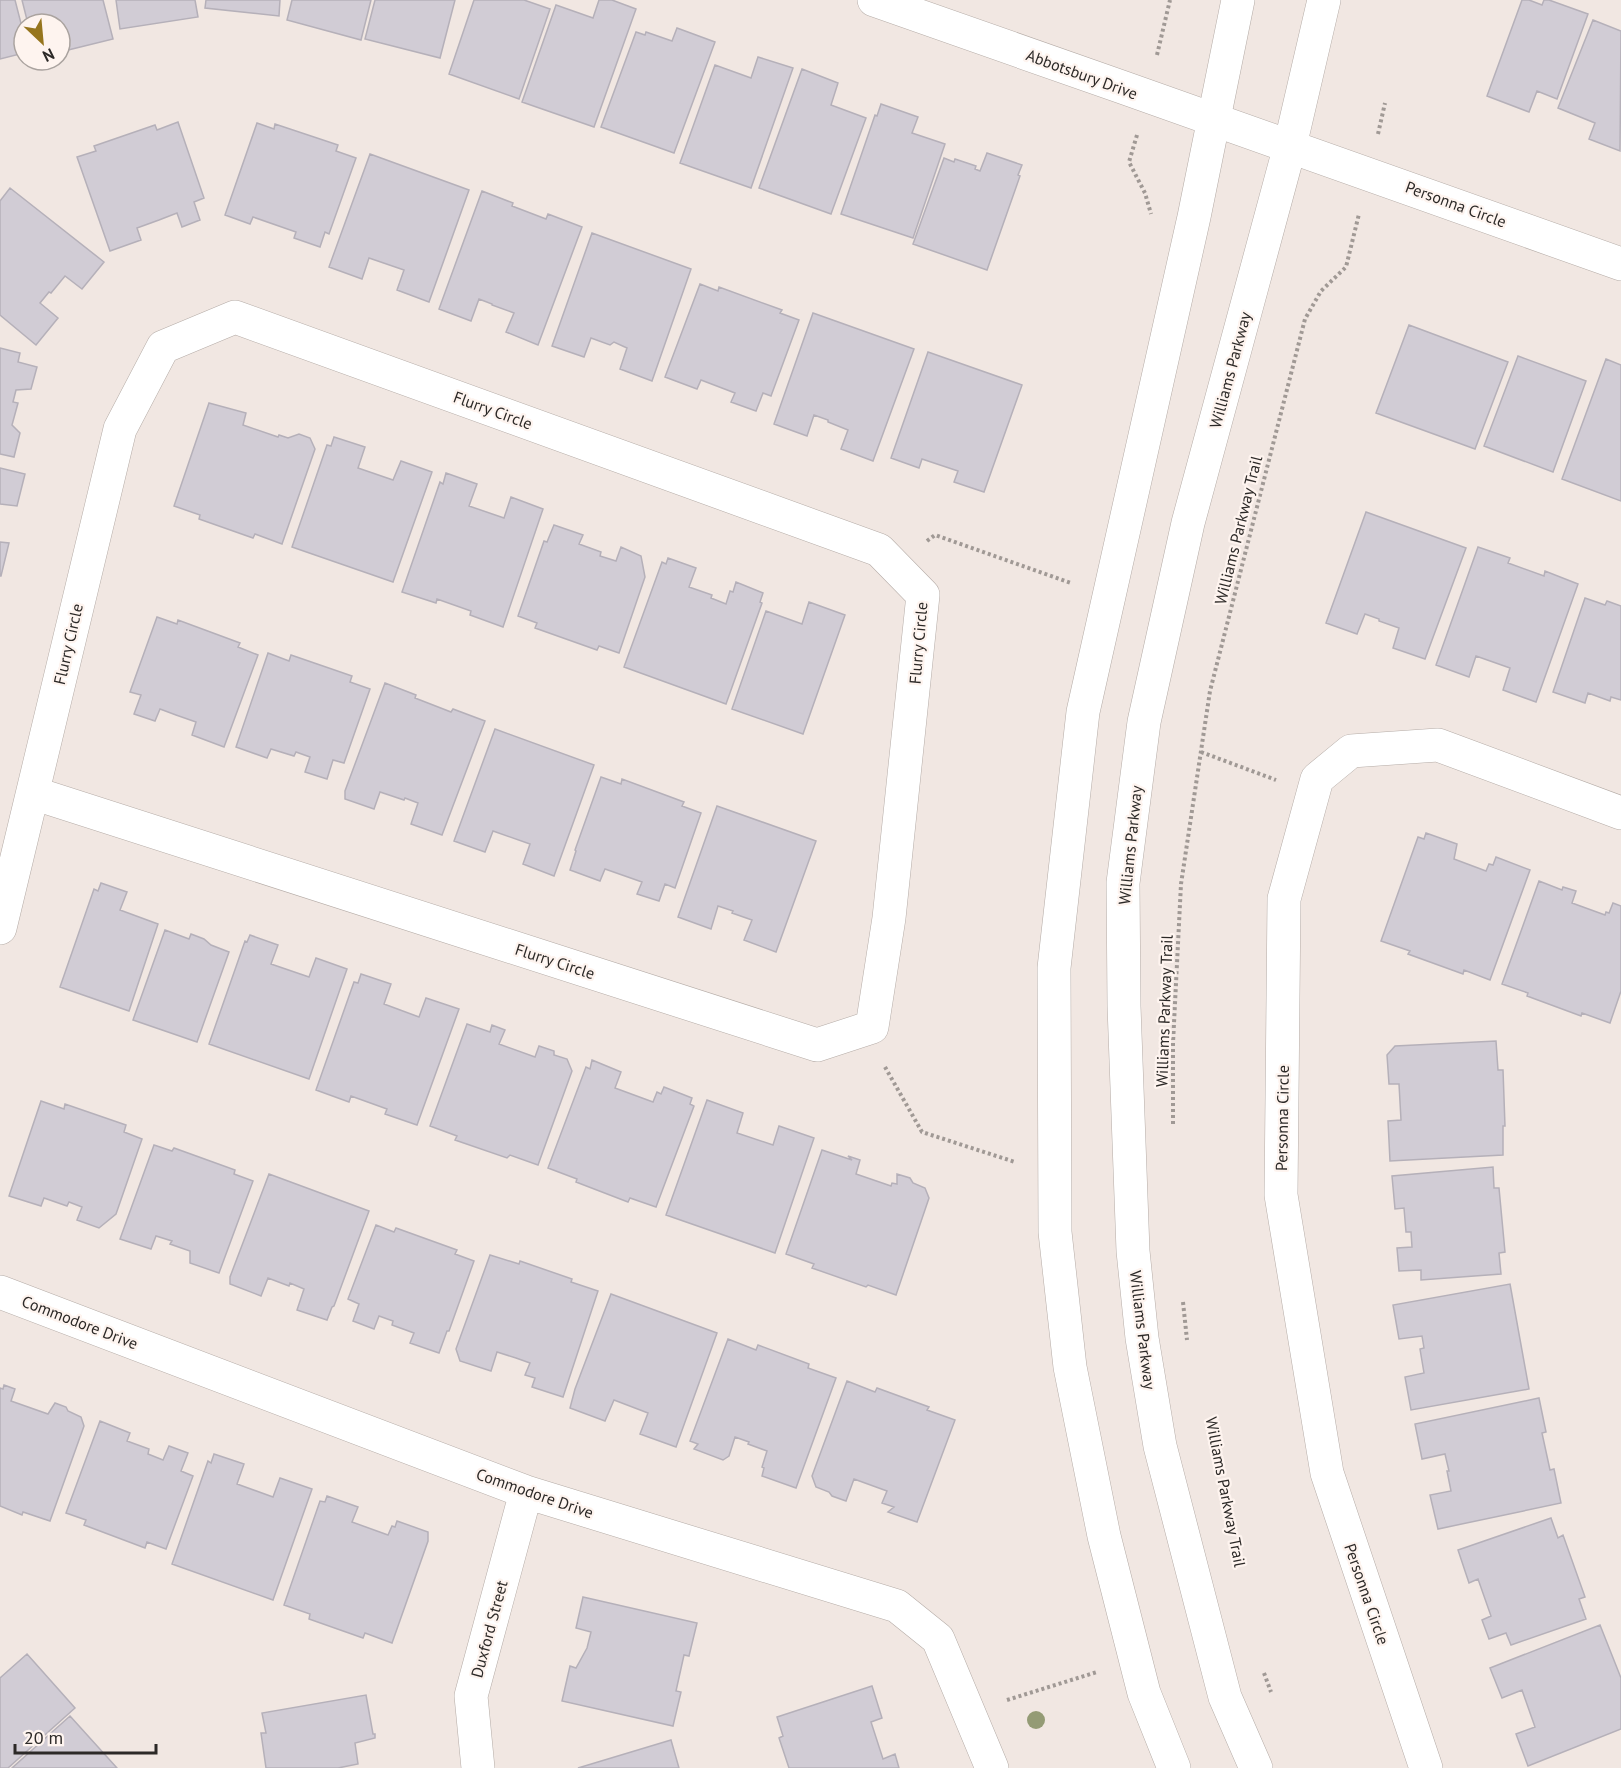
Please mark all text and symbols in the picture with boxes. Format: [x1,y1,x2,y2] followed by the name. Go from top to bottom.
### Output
[12,12,72,72] north arrow
[39,44,58,67] text: N
[1024,45,1140,103] street label: Abbotsbury Drive
[1403,177,1509,231] street label: Personna Circle
[1205,309,1255,430] street label: Williams Parkway
[451,386,535,434] street label: Flurry Circle
[1210,453,1266,606] street label: Williams Parkway Trail
[904,601,932,685] street label: Flurry Circle
[49,602,87,686] street label: Flurry Circle
[1114,784,1146,906] street label: Williams Parkway
[1151,934,1177,1088] street label: Williams Parkway Trail
[513,939,597,983] street label: Flurry Circle
[1271,1065,1293,1171] street label: Personna Circle
[1126,1269,1160,1391] street label: Williams Parkway
[19,1291,141,1353] street label: Commodore Drive
[1202,1415,1250,1569] street label: Williams Parkway Trail
[474,1464,596,1522] street label: Commodore Drive
[1340,1541,1394,1647] street label: Personna Circle
[466,1578,512,1680] street label: Duxford Street
[15,1717,156,1755] scale bar
[24,1726,63,1749] text: 20 m

